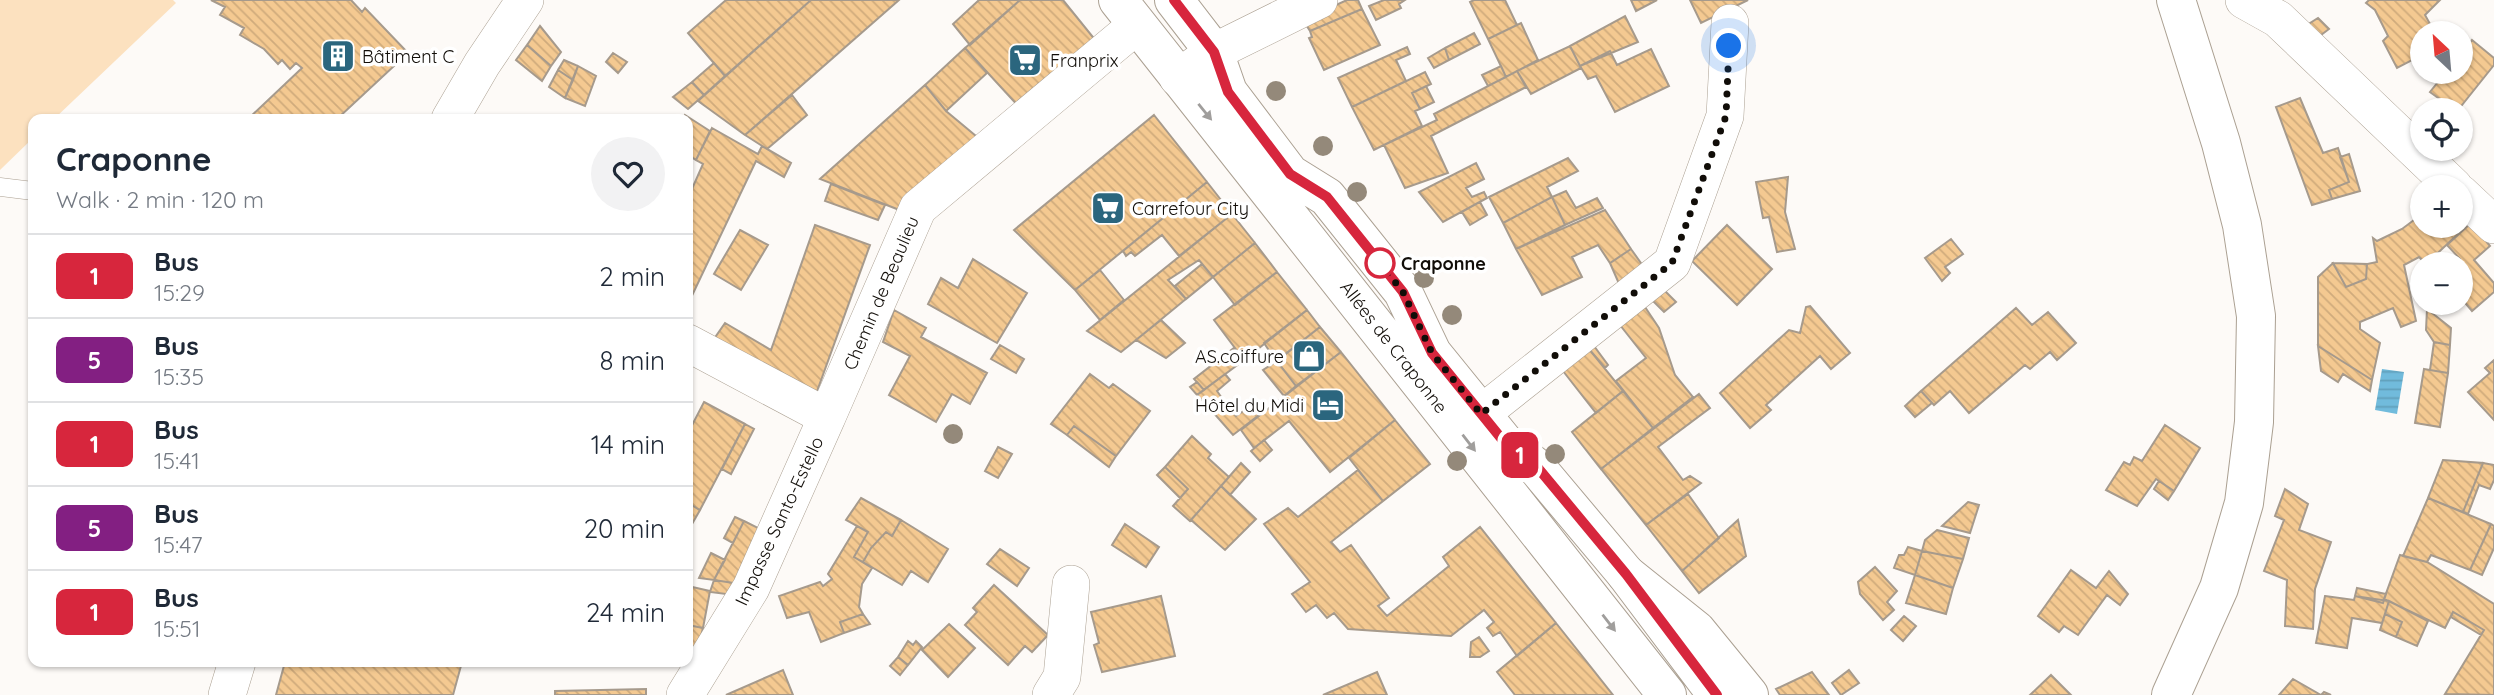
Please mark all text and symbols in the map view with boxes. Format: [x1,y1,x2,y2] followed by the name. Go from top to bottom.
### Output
[2410,21,2473,84] north arrow
[2410,21,2473,315] map controls
[1711,28,1746,63] your location
[319,37,357,75] building icon: Bâtiment C
[1006,41,1044,79] supermarket icon: Franprix
[362,45,455,68] place label: Bâtiment C
[1050,49,1119,72] place label: Franprix
[2410,98,2473,161] button: locate
[1198,102,1213,120] one-way arrow
[591,137,665,211] button: heart
[56,138,211,179] text: Craponne
[2410,175,2473,238] button: +
[56,185,264,214] text: Walk · 2 min · 120 m
[1089,189,1127,227] supermarket icon: Carrefour City
[1132,197,1249,220] place label: Carrefour City
[838,213,924,373] street label: Chemin de Beaulieu
[154,245,199,278] text: Bus
[1365,248,1395,278] marker: Craponne
[1401,252,1486,275] place label: Craponne
[2410,252,2473,315] button: −
[599,260,665,293] text: 2 min
[90,261,99,291] text: 1
[1335,276,1453,418] street label: Allées de Craponne
[154,278,205,307] text: 15:29
[154,329,199,362] text: Bus
[1290,337,1328,375] shop icon: AS.coiffure
[600,344,665,377] text: 8 min
[88,345,101,375] text: 5
[1195,345,1284,368] place label: AS.coiffure
[154,362,204,391] text: 15:35
[1309,386,1347,424] hotel icon: Hôtel du Midi
[1195,394,1304,417] place label: Hôtel du Midi
[154,413,199,446] text: Bus
[591,428,665,461] text: 14 min
[90,429,99,459] text: 1
[1497,432,1543,478] line badge: 1
[730,433,828,609] street label: Impasse Santo-Estello
[1461,434,1476,452] one-way arrow
[1515,440,1525,470] text: 1
[154,446,200,475] text: 15:41
[154,497,199,530] text: Bus
[584,512,665,545] text: 20 min
[88,513,101,543] text: 5
[154,530,203,559] text: 15:47
[154,581,199,614] text: Bus
[586,596,665,629] text: 24 min
[90,597,99,627] text: 1
[1601,613,1616,631] one-way arrow
[154,614,200,643] text: 15:51

